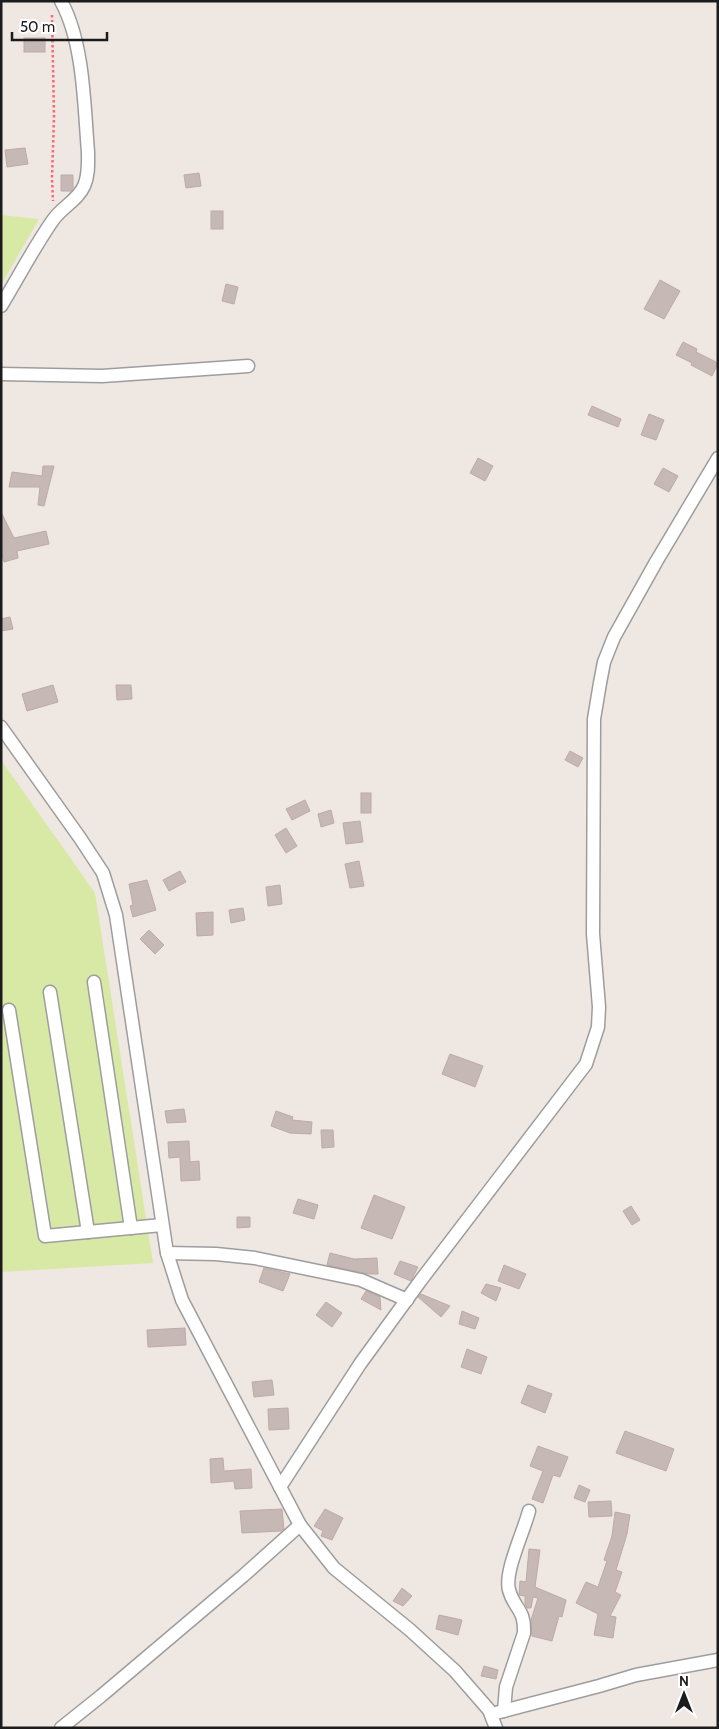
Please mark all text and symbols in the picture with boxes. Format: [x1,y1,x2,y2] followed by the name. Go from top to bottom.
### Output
[12,10,108,42] scale bar
[20,18,55,36] text: 50 m
[659,1669,709,1719] north arrow
[679,1672,689,1690] text: N

